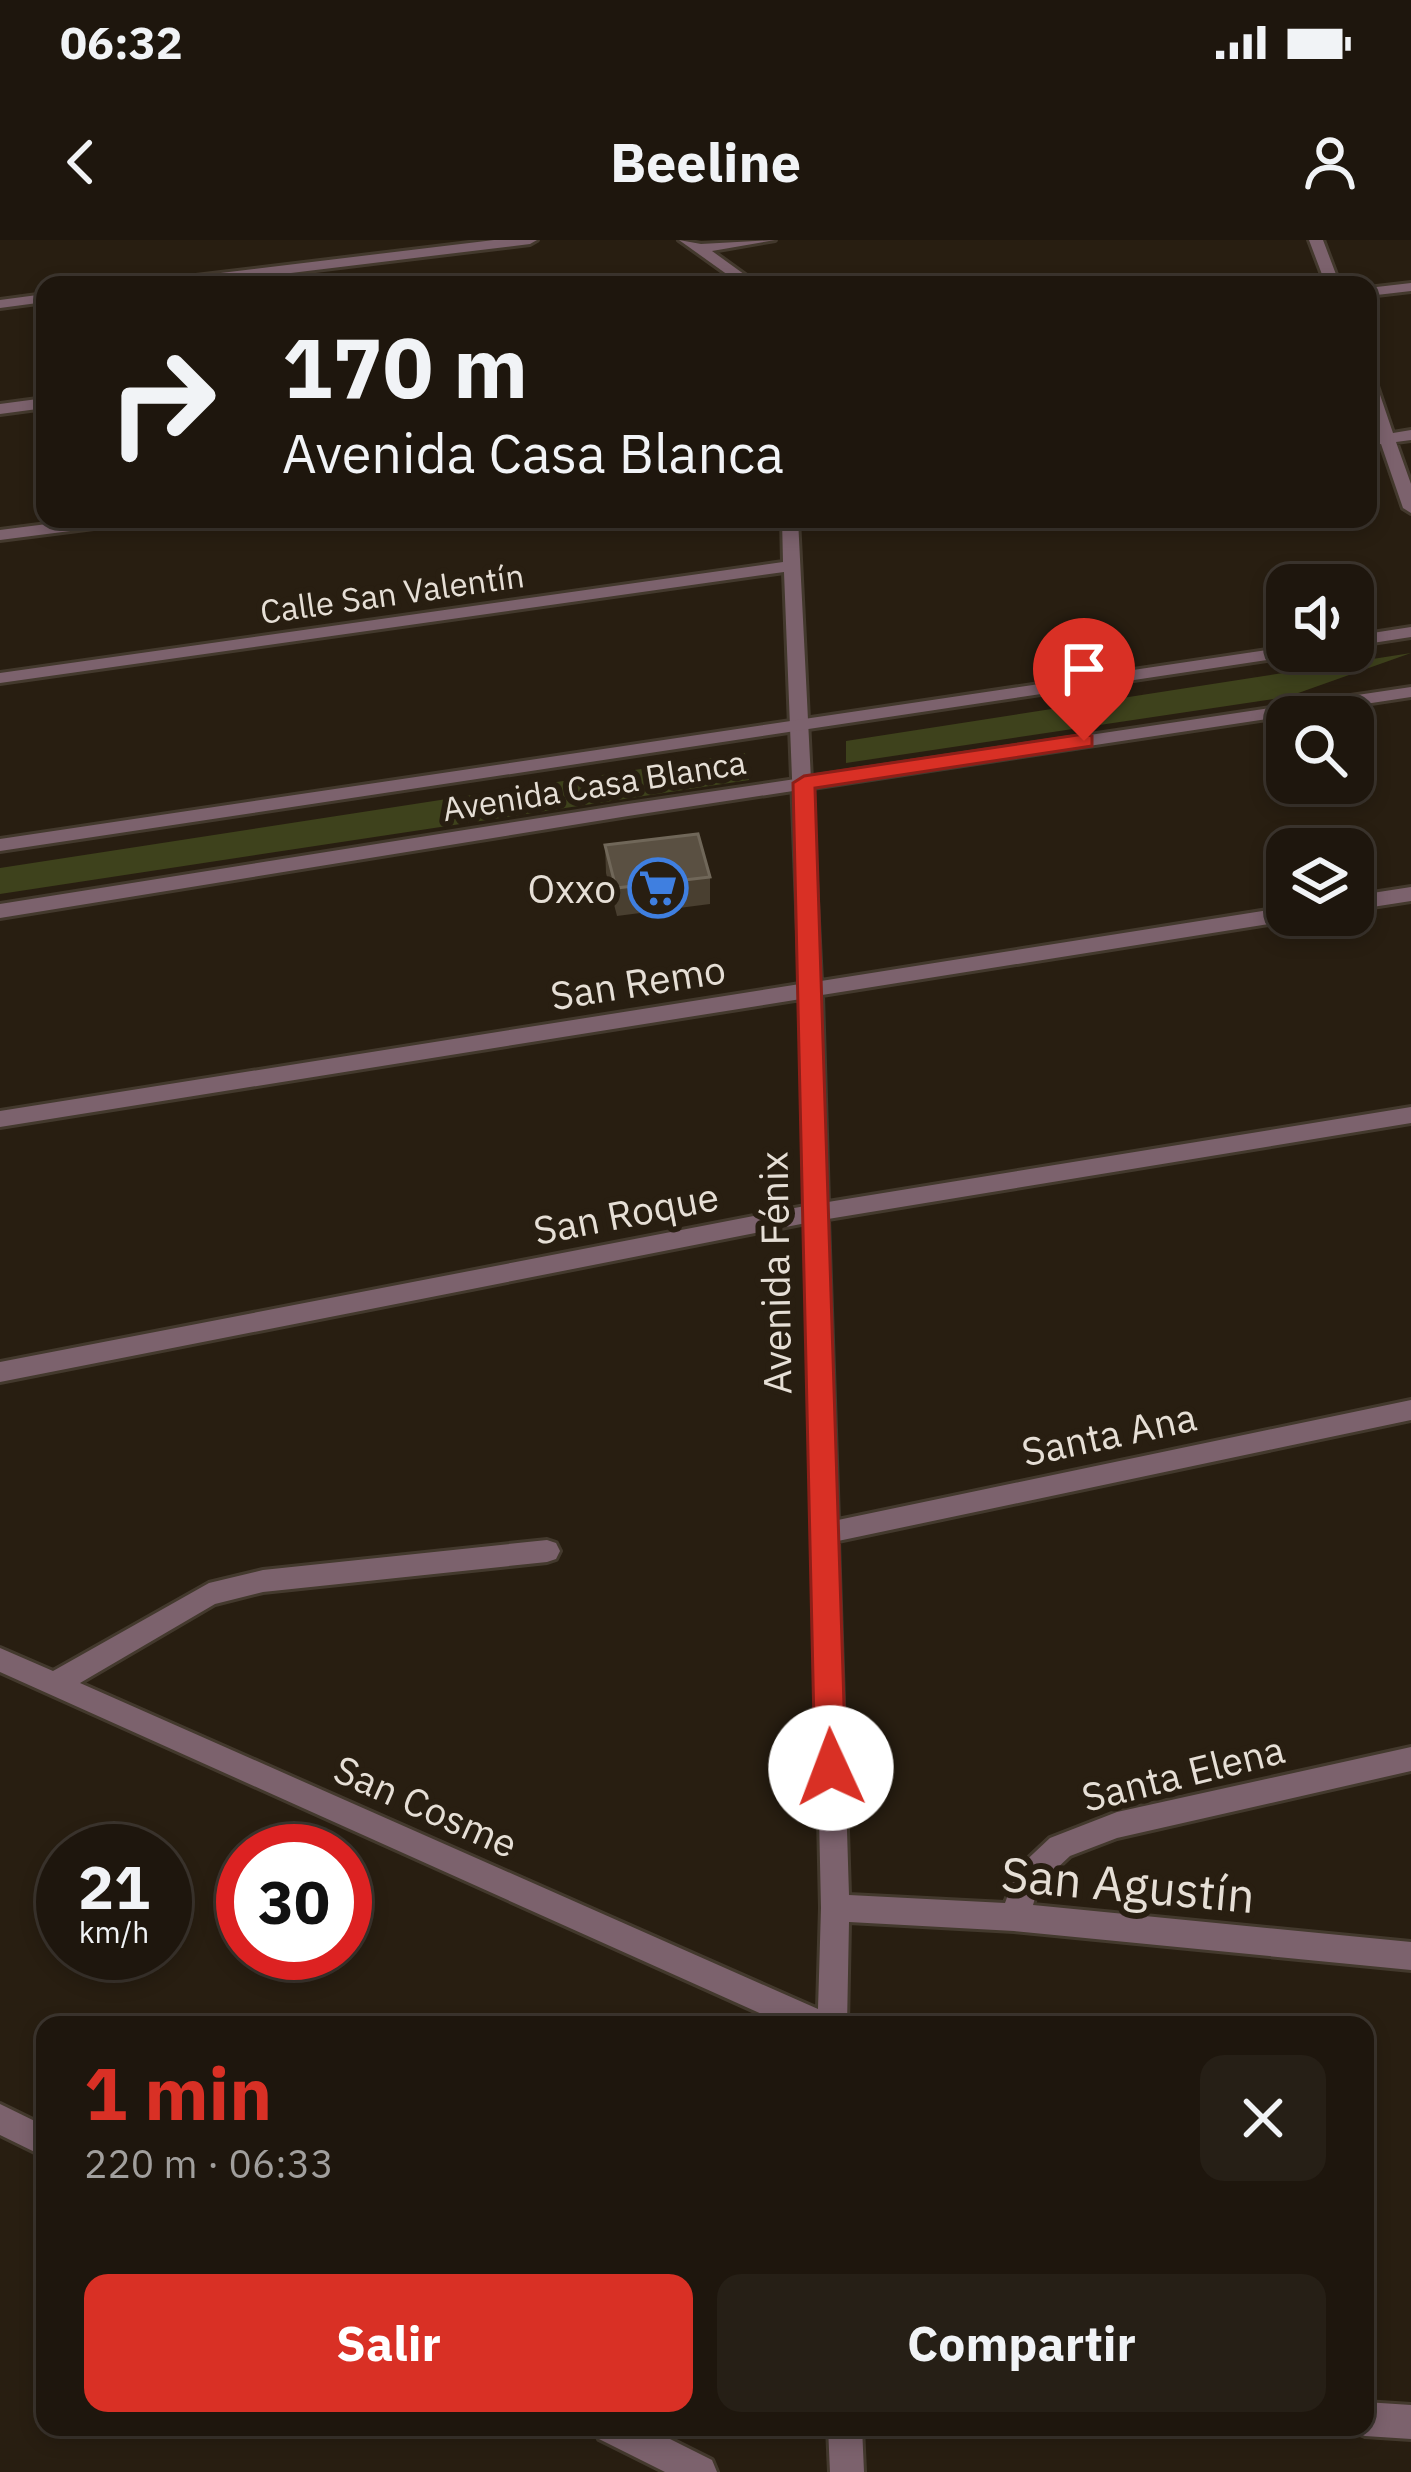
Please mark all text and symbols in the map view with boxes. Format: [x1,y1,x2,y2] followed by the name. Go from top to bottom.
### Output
[60,13,183,71] text: 06:32
[610,127,801,197] text: Beeline
[48,129,114,195] icon: back
[1297,129,1363,195] icon: person
[282,312,528,421] text: 170 m
[84,324,240,480] icon: right
[282,418,784,488] text: Avenida Casa Blanca
[257,553,527,633] street label: Calle San Valentín
[1266,564,1374,936] map controls
[1266,564,1374,672] button: sound
[1033,618,1135,741] pin
[1051,636,1117,702] icon: arrive
[1266,696,1374,804] button: search
[439,740,749,830] street label: Avenida Casa Blanca
[1266,828,1374,936] button: layers
[627,857,689,919] supermarket icon: Oxxo
[527,863,616,914] place label: Oxxo
[547,943,729,1021] street label: San Remo
[747,1151,803,1395] street label: Avenida Fénix
[529,1170,723,1256] street label: San Roque
[1017,1391,1201,1477] street label: Santa Ana
[768,1705,894,1831] position arrow
[1076,1723,1290,1823] street label: Santa Elena
[326,1743,526,1869] street label: San Cosme
[216,1824,372,1980] speed limit sign: 30
[999,1842,1257,1926] street label: San Agustín
[78,1847,150,1926] text: 21
[79,1912,149,1951] text: km/h
[84,2046,272,2140] text: 1 min
[1200,2055,1326,2181] button: close
[84,2138,334,2189] text: 220 m · 06:33
[84,2274,693,2412] button: Salir
[717,2274,1326,2412] button: Compartir

